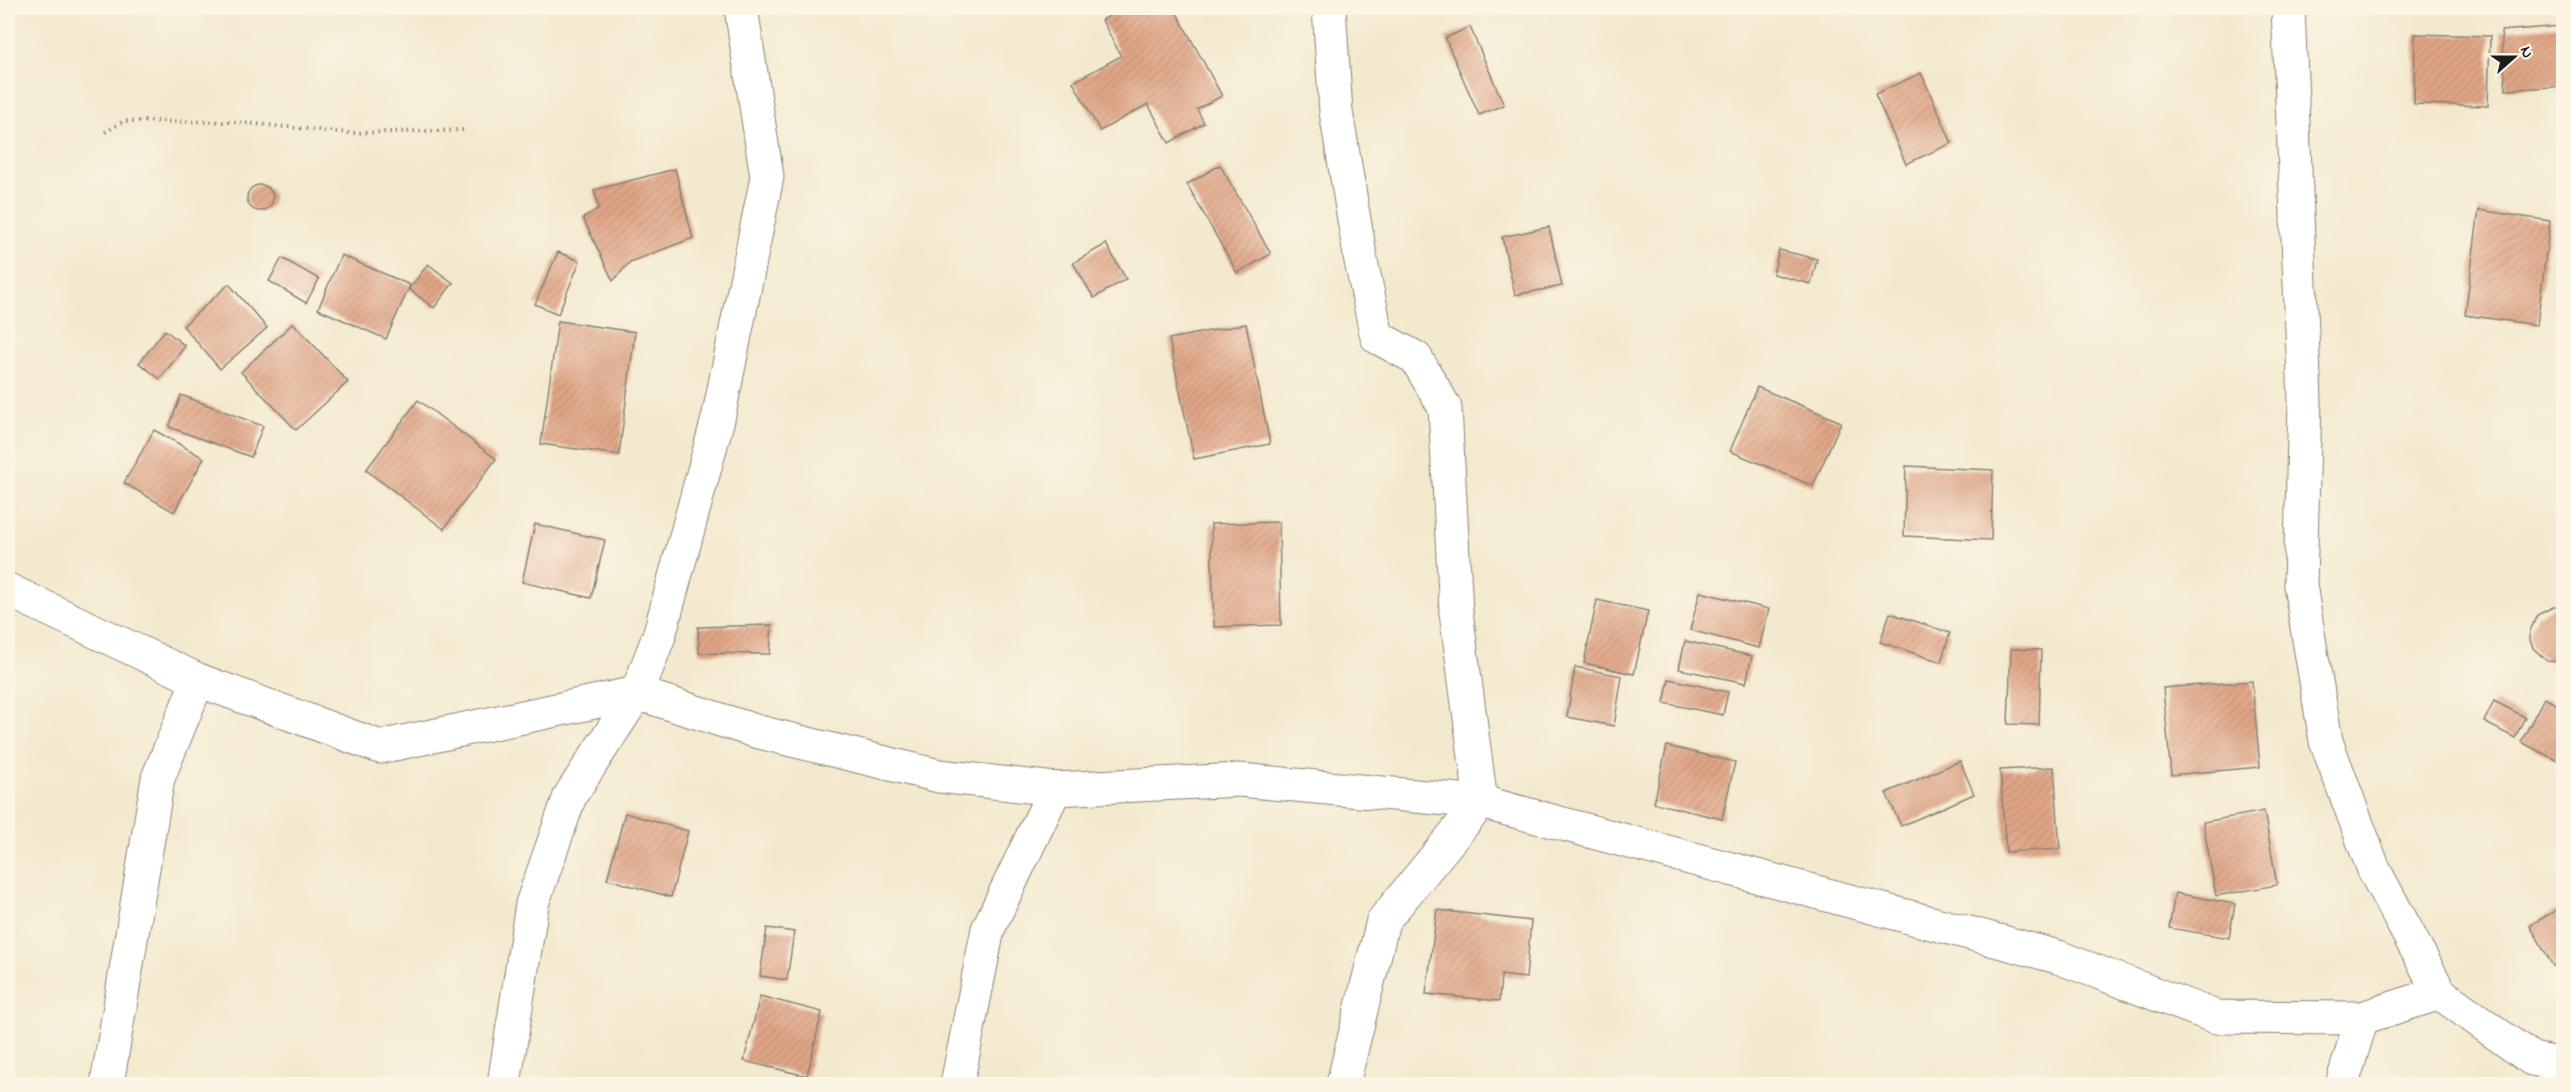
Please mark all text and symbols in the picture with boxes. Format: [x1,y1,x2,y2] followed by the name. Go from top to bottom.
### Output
[2484,27,2544,87] north arrow
[2513,43,2539,62] text: N

